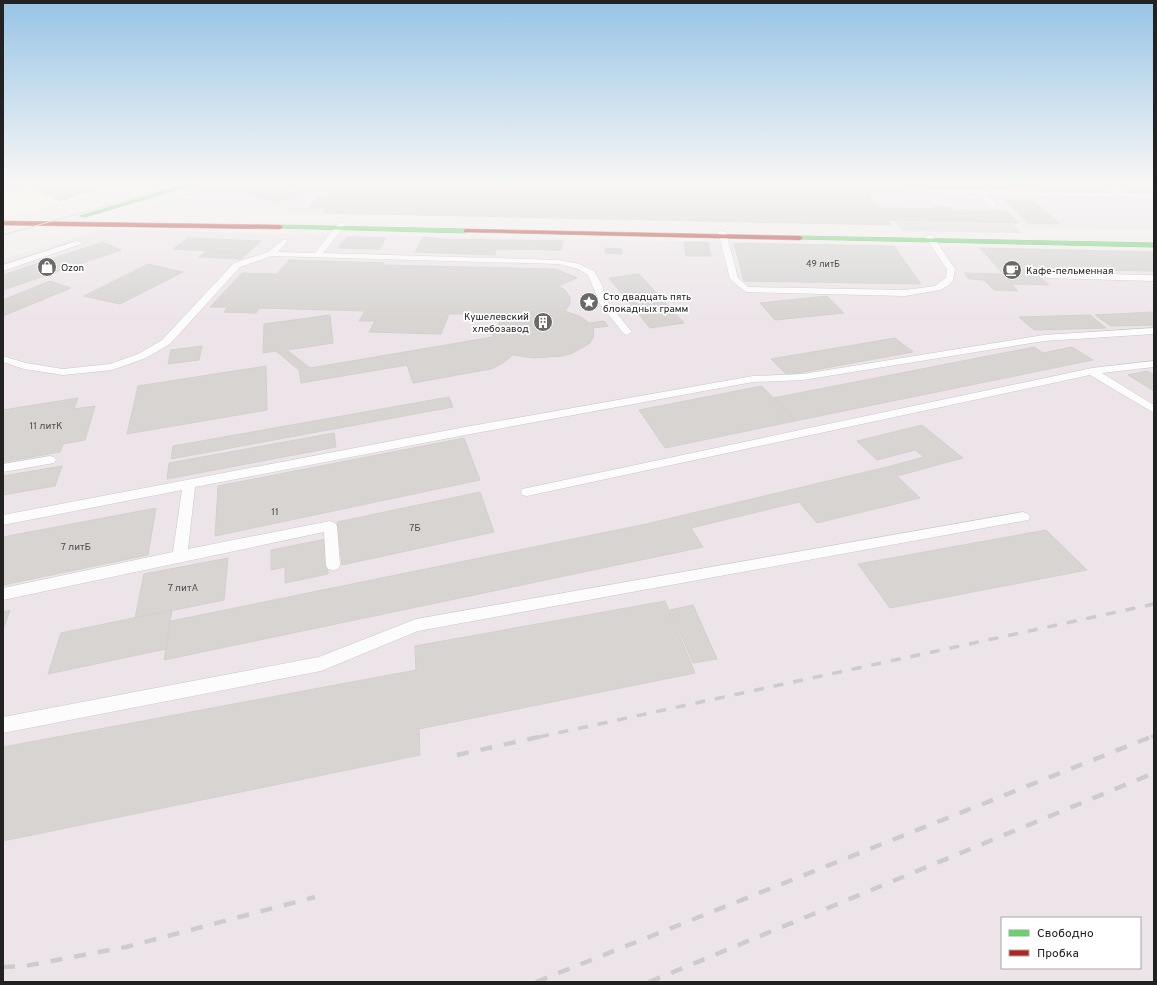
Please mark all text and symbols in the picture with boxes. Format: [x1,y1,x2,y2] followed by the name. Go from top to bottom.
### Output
[36,256,58,278] shop icon: Ozon
[806,259,840,270] house number: 49 литБ
[1001,259,1023,281] cafe icon: Кафе-пельменная
[61,262,84,275] place label: Ozon
[1026,265,1113,278] place label: Кафе-пельменная
[578,291,600,313] place icon: Сто двадцать пять блокадных грамм
[603,291,691,316] place label: Сто двадцать пять блокадных грамм
[464,311,529,336] place label: Кушелевский хлебозавод
[532,311,554,333] building icon: Кушелевский хлебозавод
[29,420,63,433] house number: 11 литК
[271,506,279,519] house number: 11
[409,522,421,535] house number: 7Б
[61,541,91,554] house number: 7 литБ
[168,582,199,595] house number: 7 литА
[1001,917,1141,969] legend
[1037,926,1094,942] text: Свободно
[1037,946,1079,962] text: Пробка

